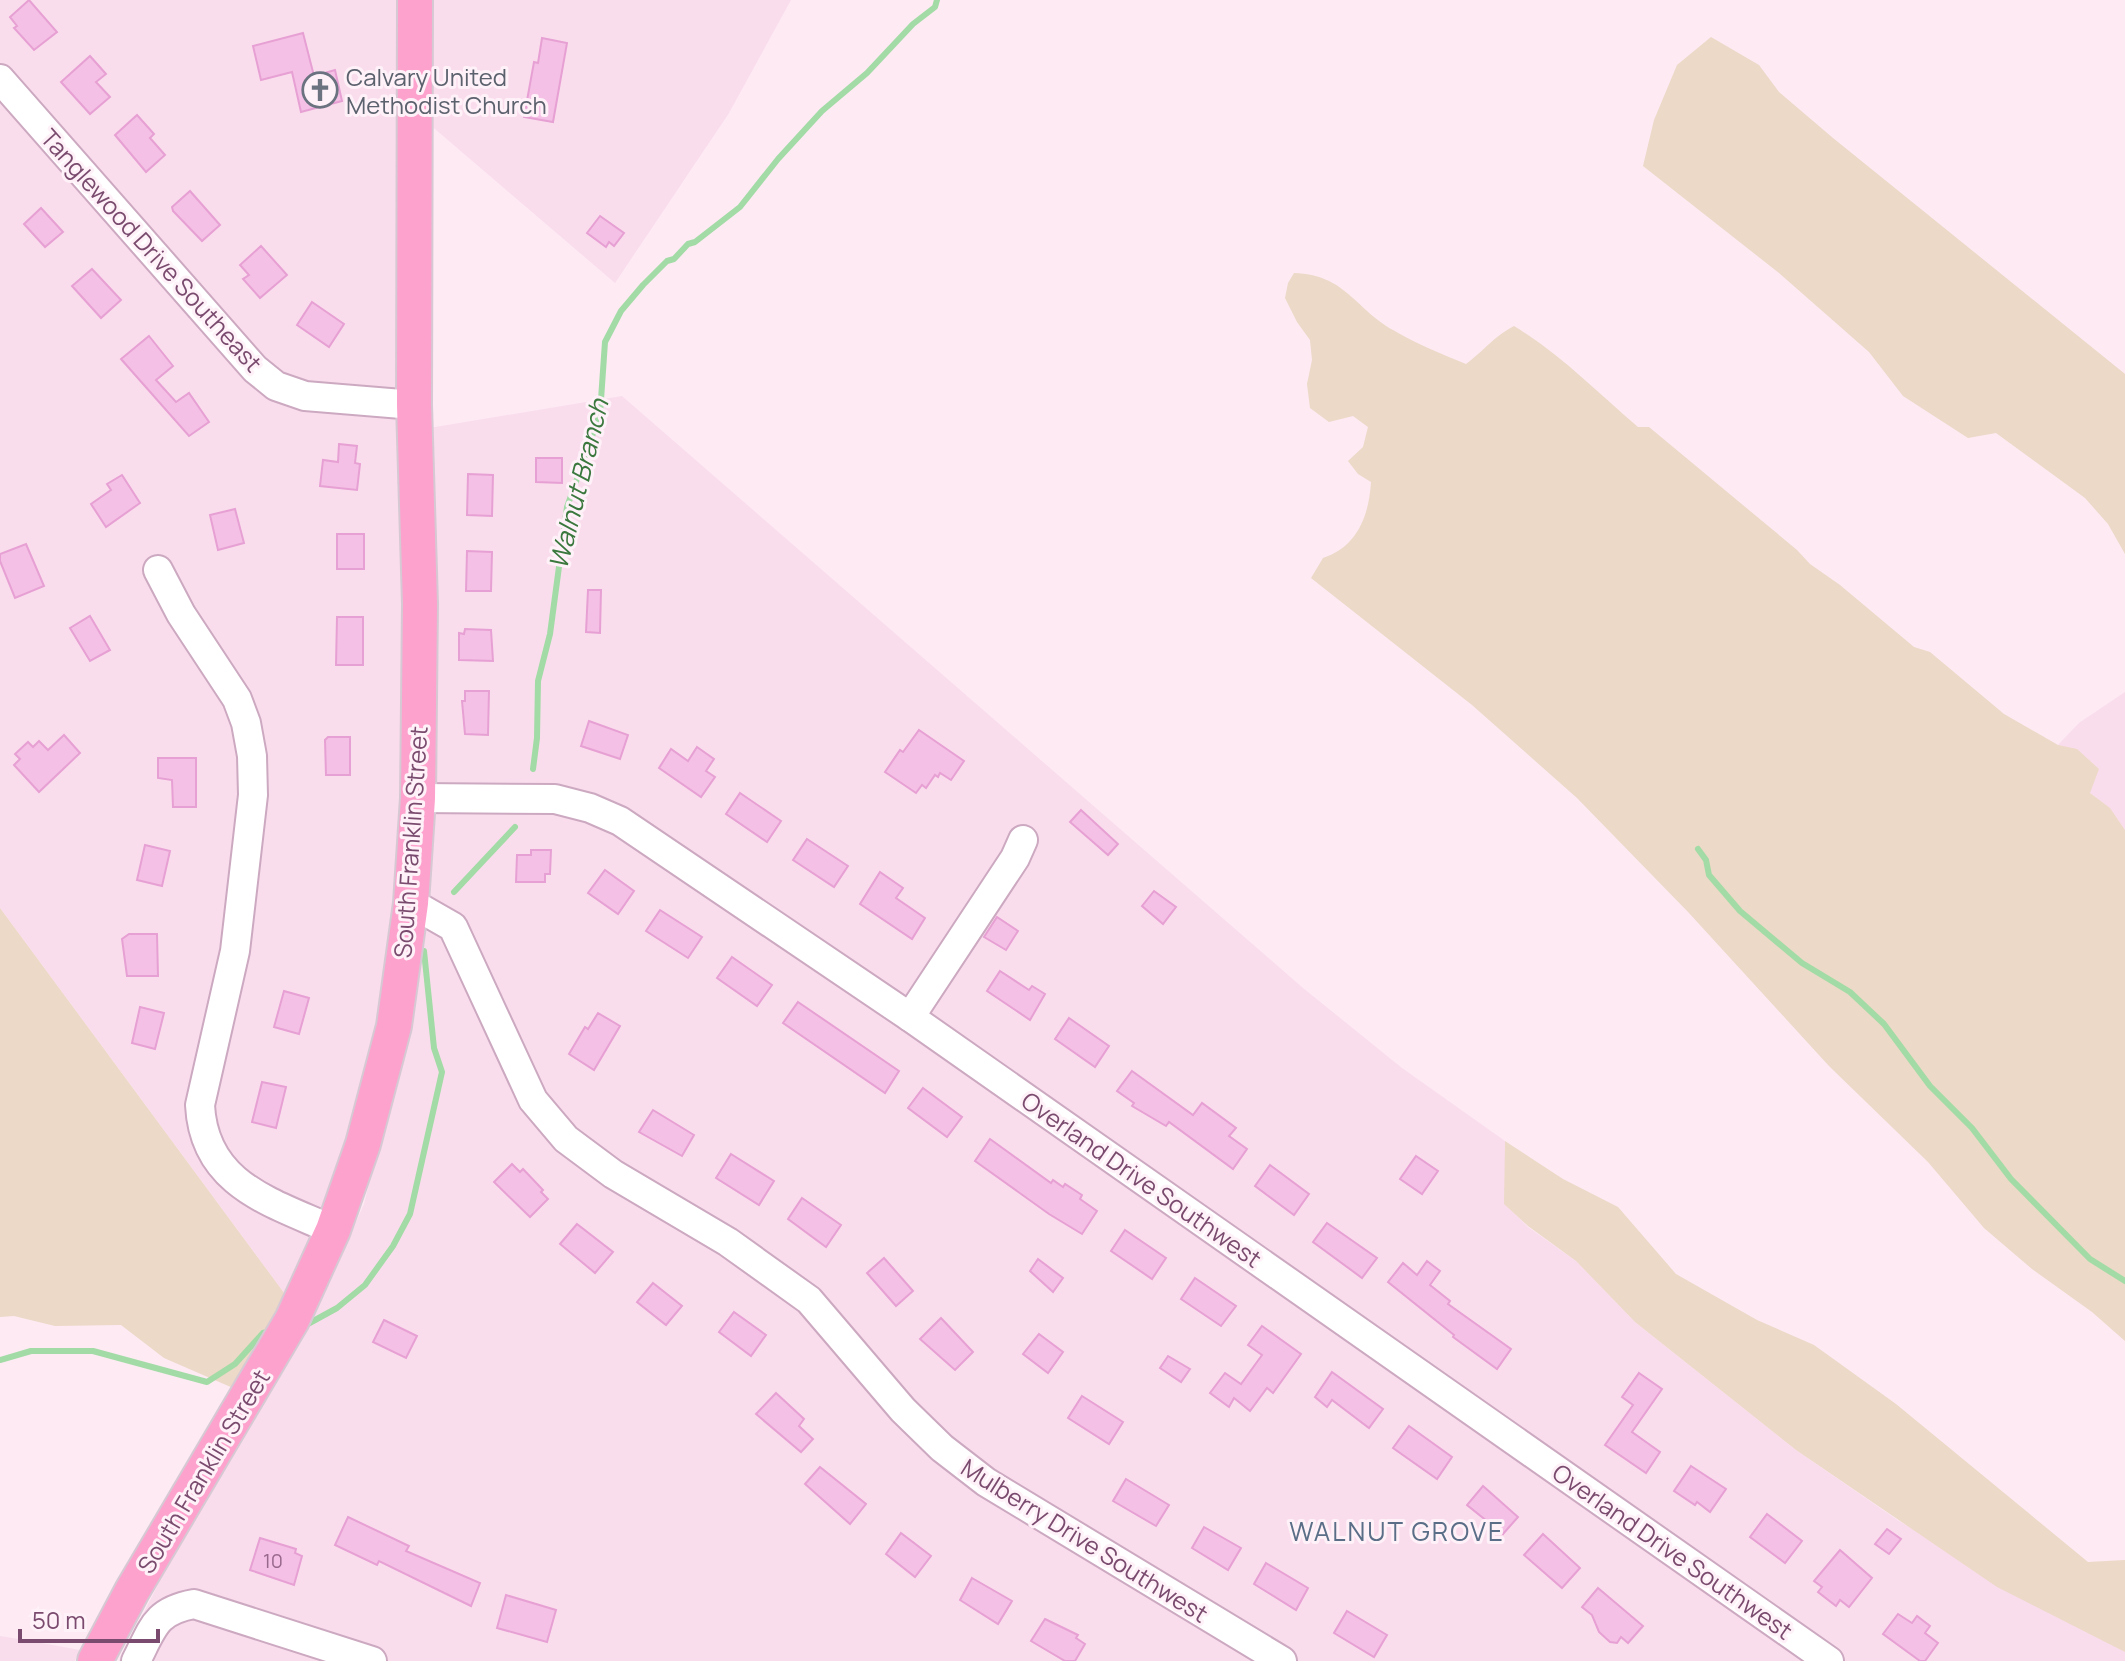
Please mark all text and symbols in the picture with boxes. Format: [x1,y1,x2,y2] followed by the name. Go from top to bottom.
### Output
[346,60,547,121] place label: Calvary United Methodist Church
[301,71,339,109] church icon: Calvary United Methodist Church
[34,121,270,379] street label: Tanglewood Drive Southeast
[539,393,617,573] water label: Walnut Branch
[385,725,435,959] street label: South Franklin Street
[1015,1083,1269,1275] street label: Overland Drive Southwest
[129,1363,277,1579] street label: South Franklin Street
[955,1450,1215,1630] street label: Mulberry Drive Southwest
[1546,1455,1800,1647] street label: Overland Drive Southwest
[1289,1513,1505,1549] district label: WALNUT GROVE
[263,1547,283,1574] house number: 10
[20,1593,158,1643] scale bar
[32,1603,86,1636] text: 50 m

